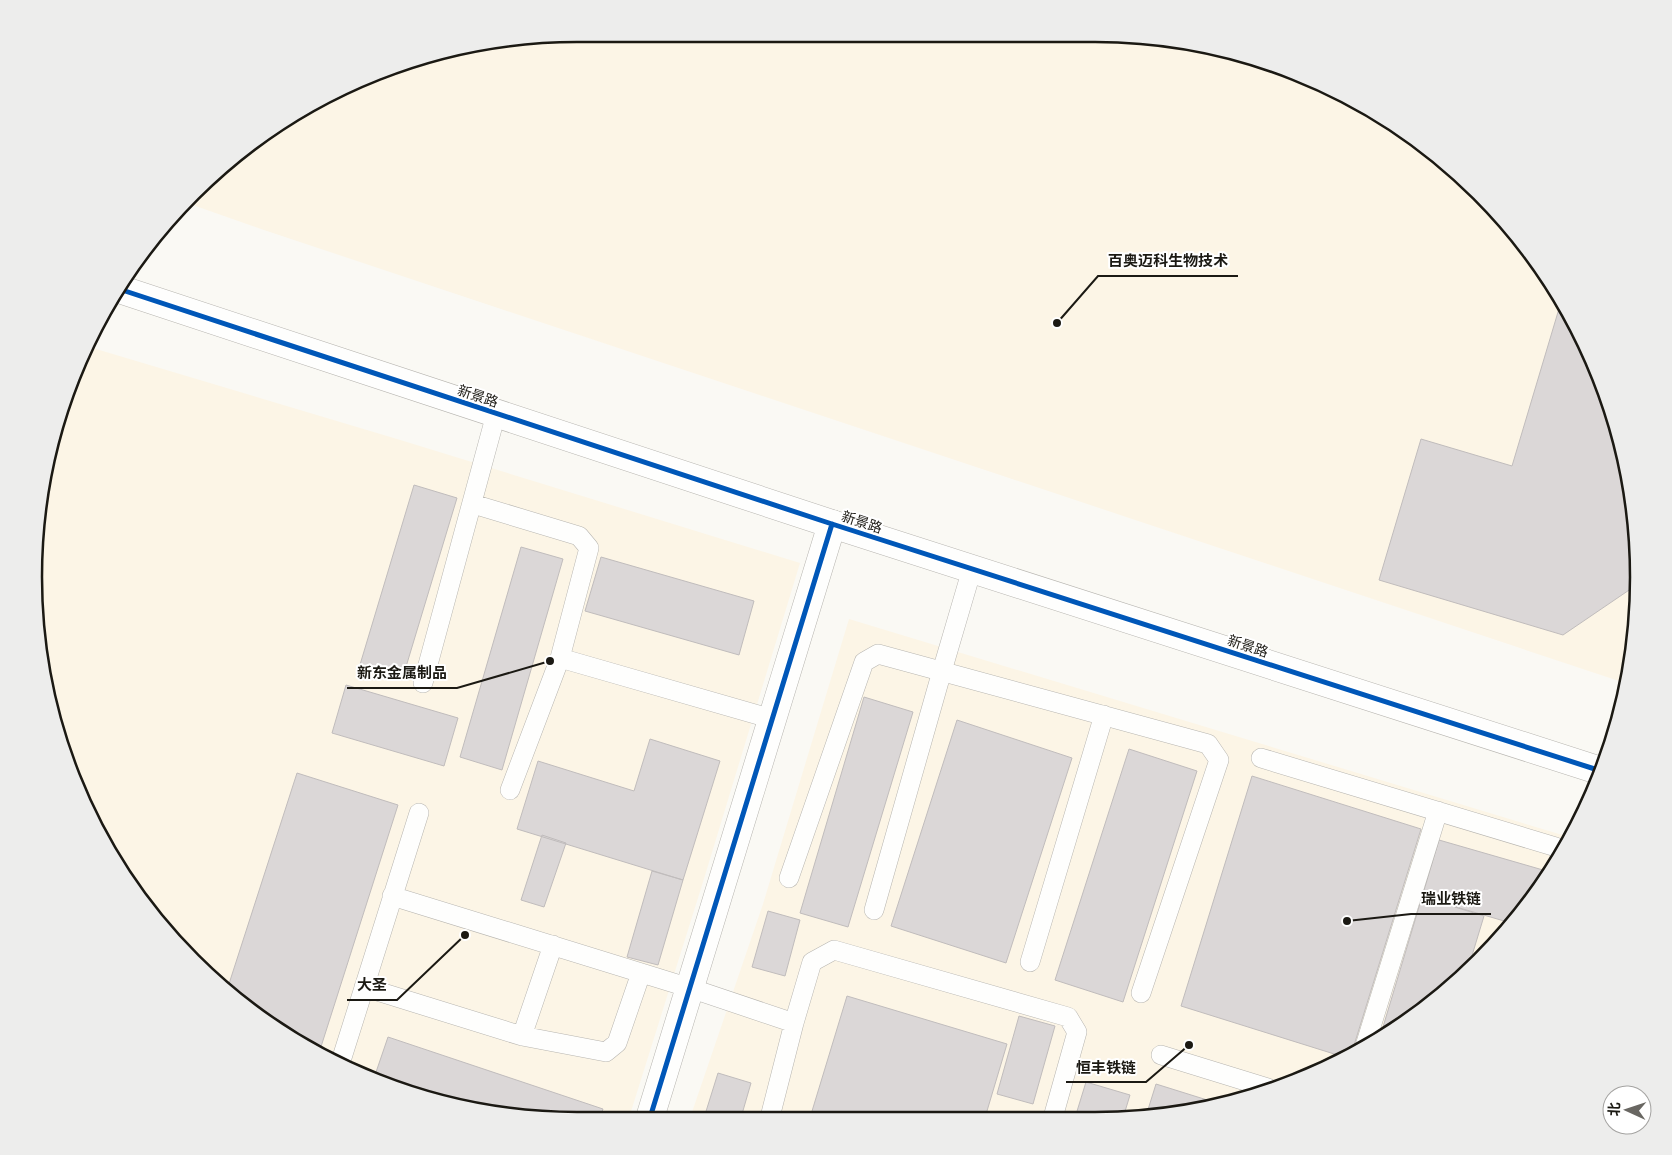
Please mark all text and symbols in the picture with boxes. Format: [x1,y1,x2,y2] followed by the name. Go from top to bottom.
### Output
[1098,246,1238,276] callout: 百奥迈科生物技术
[1108,252,1228,270] text: 百奥迈科生物技术
[455,382,500,411] street label: 新景路
[839,508,884,537] street label: 新景路
[1225,632,1270,661] street label: 新景路
[347,658,457,688] callout: 新东金属制品
[357,664,447,682] text: 新东金属制品
[1411,884,1491,914] callout: 瑞业铁链
[1421,890,1481,908] text: 瑞业铁链
[347,970,397,1000] callout: 大圣
[357,976,387,994] text: 大圣
[1066,1052,1146,1082] callout: 恒丰铁链
[1076,1059,1136,1077] text: 恒丰铁链
[1602,1085,1652,1135] north arrow
[1606,1102,1623,1117] text: 北

